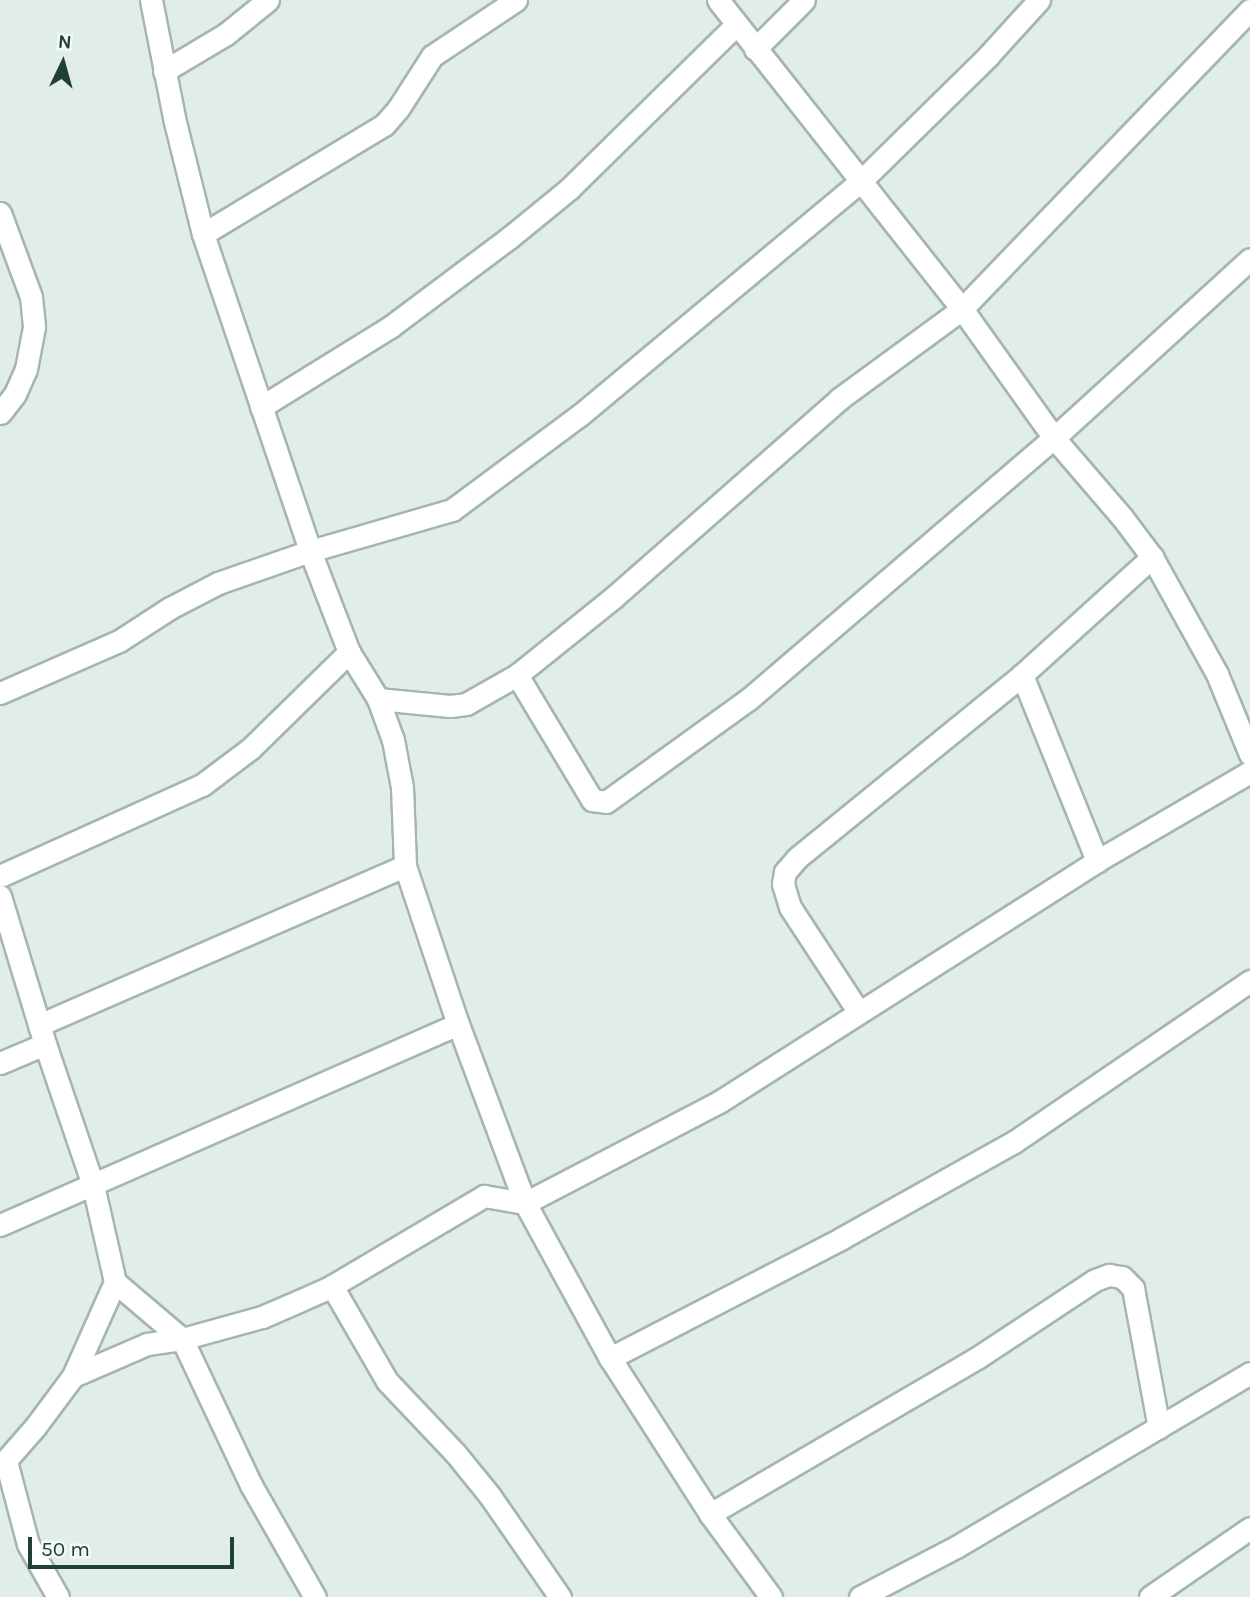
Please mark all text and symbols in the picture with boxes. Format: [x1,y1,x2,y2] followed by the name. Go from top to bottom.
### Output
[28,28,98,98] north arrow
[57,31,73,54] text: N
[32,1524,238,1568] scale bar
[41,1537,90,1561] text: 50 m

